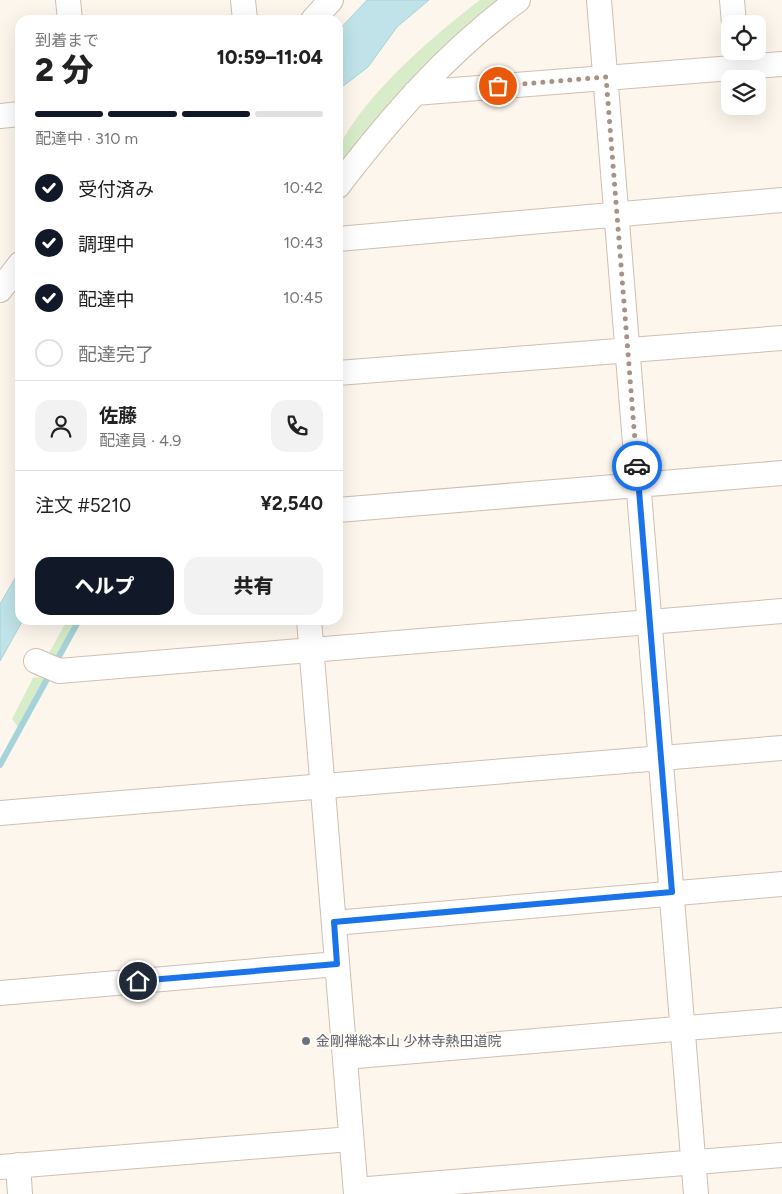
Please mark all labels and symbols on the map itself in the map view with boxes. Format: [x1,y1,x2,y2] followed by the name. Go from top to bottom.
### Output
[477,65,519,107] pin
[612,441,662,491] courier
[117,960,159,1002] pin
[316,1033,501,1050] place label: 金剛禅総本山 少林寺熱田道院
[300,1035,312,1047] marker: 金剛禅総本山 少林寺熱田道院

